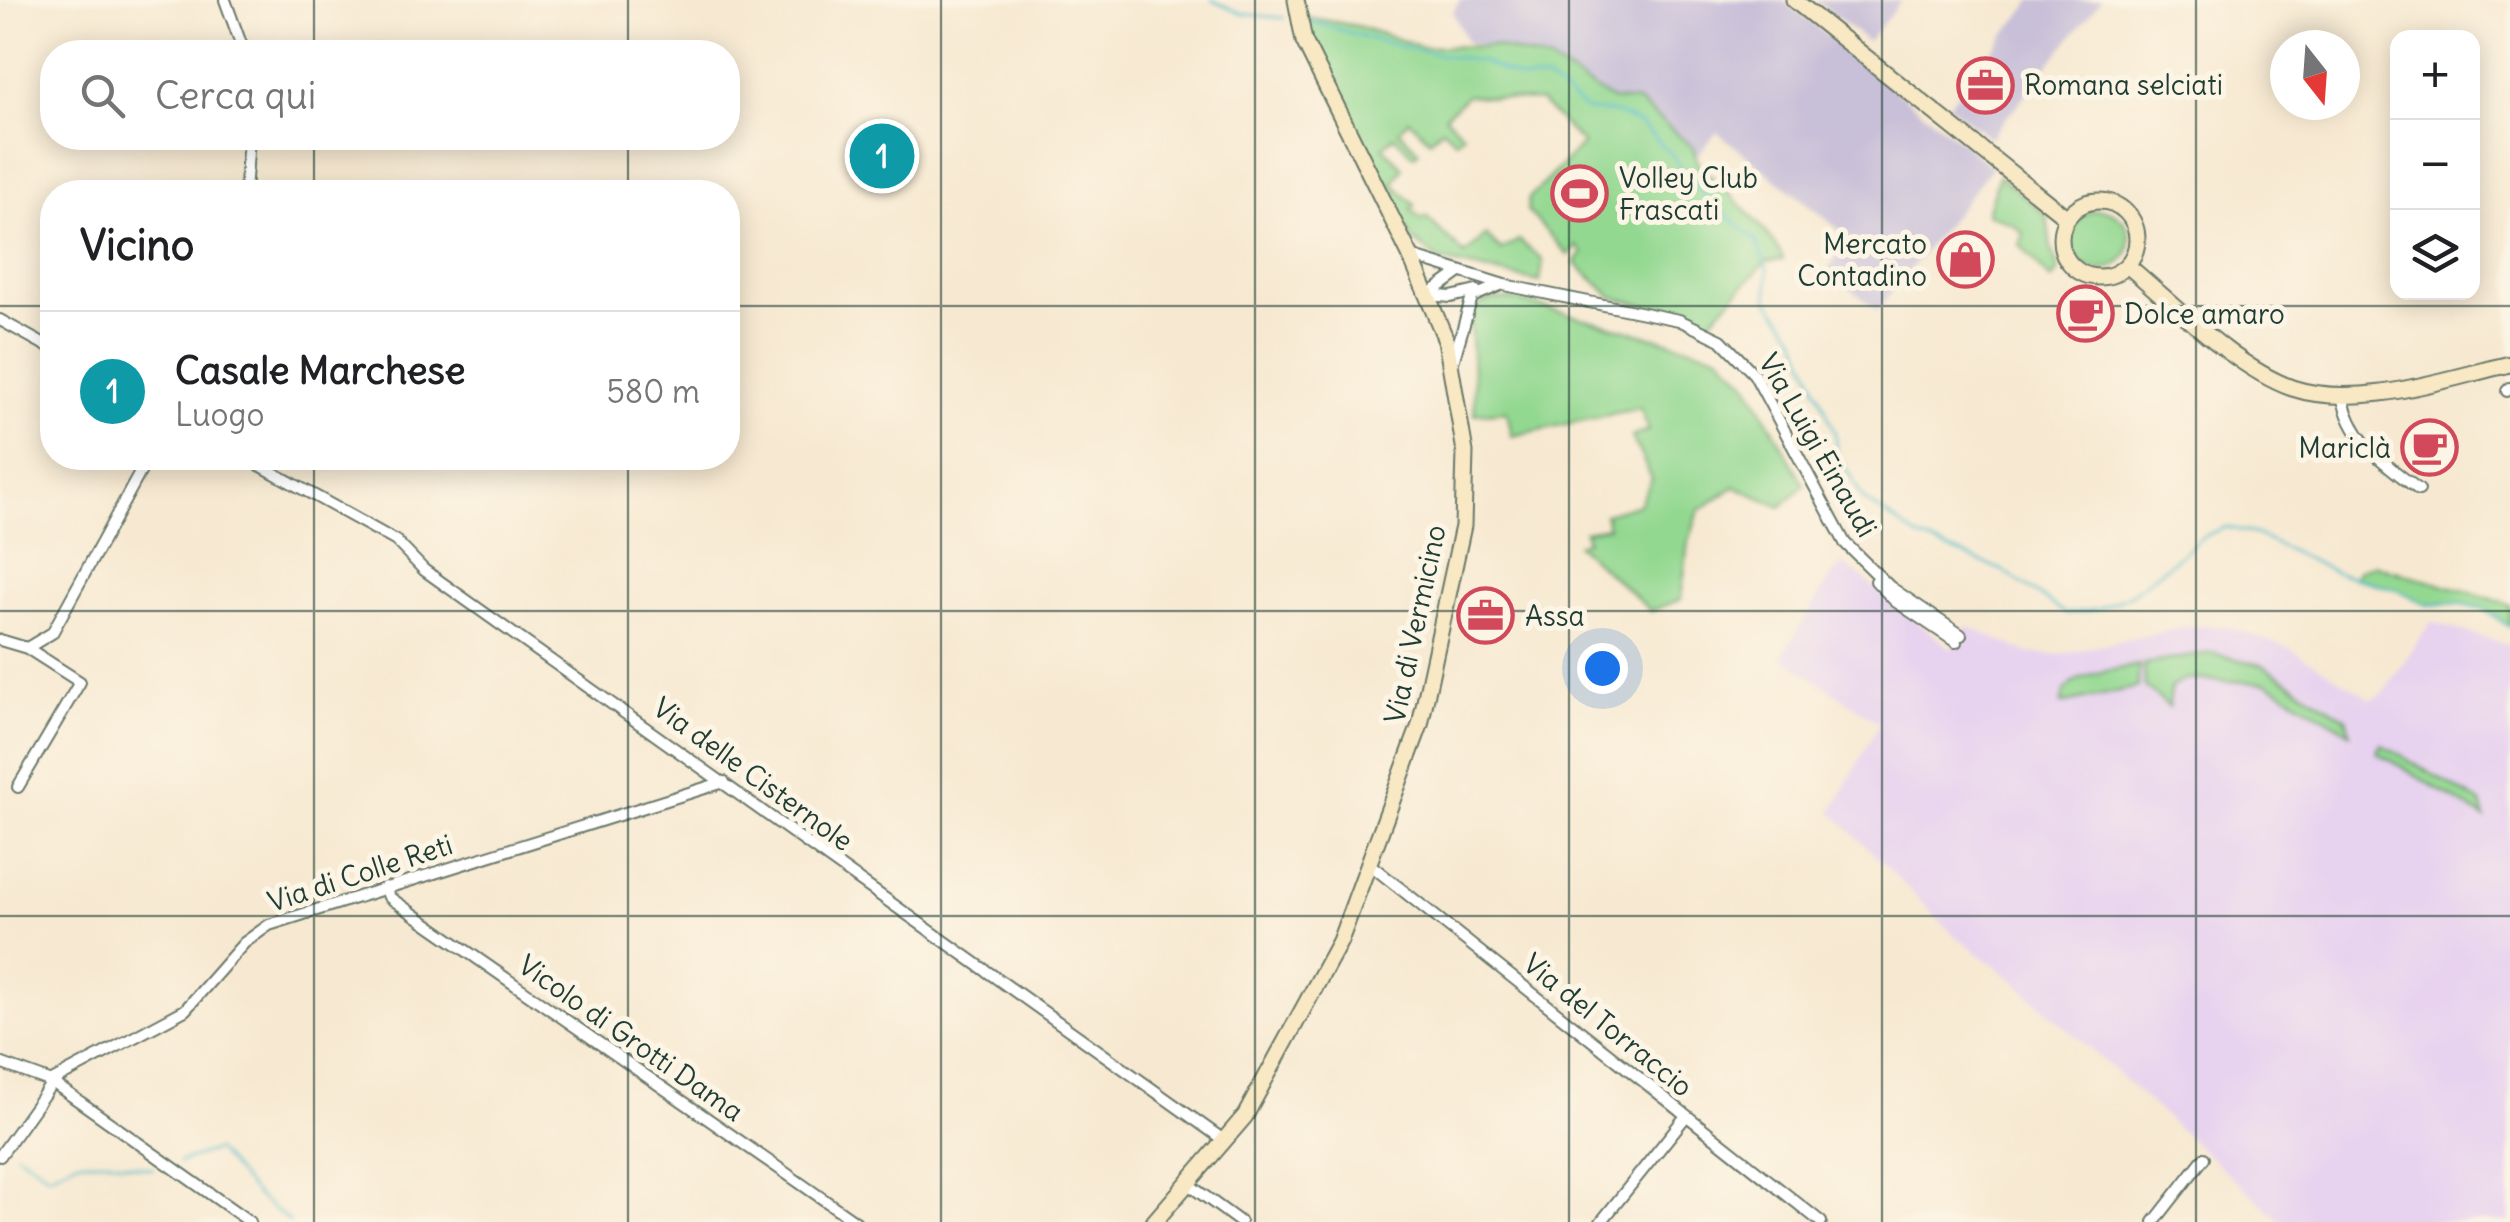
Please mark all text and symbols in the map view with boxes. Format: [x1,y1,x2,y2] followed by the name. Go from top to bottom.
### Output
[2270,30,2360,120] north arrow
[2390,30,2480,300] map controls
[2390,30,2480,120] button: +
[40,40,740,150] search box
[1955,55,2015,115] office icon: Romana selciati
[2024,67,2223,103] place label: Romana selciati
[75,68,130,123] icon: search
[155,72,316,119] text: Cerca qui
[850,118,914,194] pin: 1
[2390,120,2480,210] button: −
[1619,160,1758,228] place label: Volley Club Frascati
[1550,164,1610,224] sports icon: Volley Club Frascati
[2390,210,2480,300] button: layers
[80,219,194,271] text: Vicino
[1797,226,1927,294] place label: Mercato Contadino
[1936,230,1996,290] shop icon: Mercato Contadino
[2055,284,2115,344] cafe icon: Dolce amaro
[2124,296,2285,332] place label: Dolce amaro
[175,347,465,394] text: Casale Marchese
[1751,347,1885,543] street label: Via Luigi Einaudi
[106,371,119,412] text: 1
[606,371,700,412] text: 580 m
[175,394,264,435] text: Luogo
[2400,418,2460,478] cafe icon: Mariclà
[2298,430,2391,466] place label: Mariclà
[1376,521,1454,727] street label: Via di Vermicino
[1456,586,1516,646] office icon: Assa
[1525,598,1584,634] place label: Assa
[1577,643,1628,694] your location
[646,689,860,859] street label: Via delle Cisternole
[263,826,457,920] street label: Via di Colle Reti
[1516,946,1700,1104] street label: Via del Torraccio
[511,947,751,1129] street label: Vicolo di Grotti Dama

